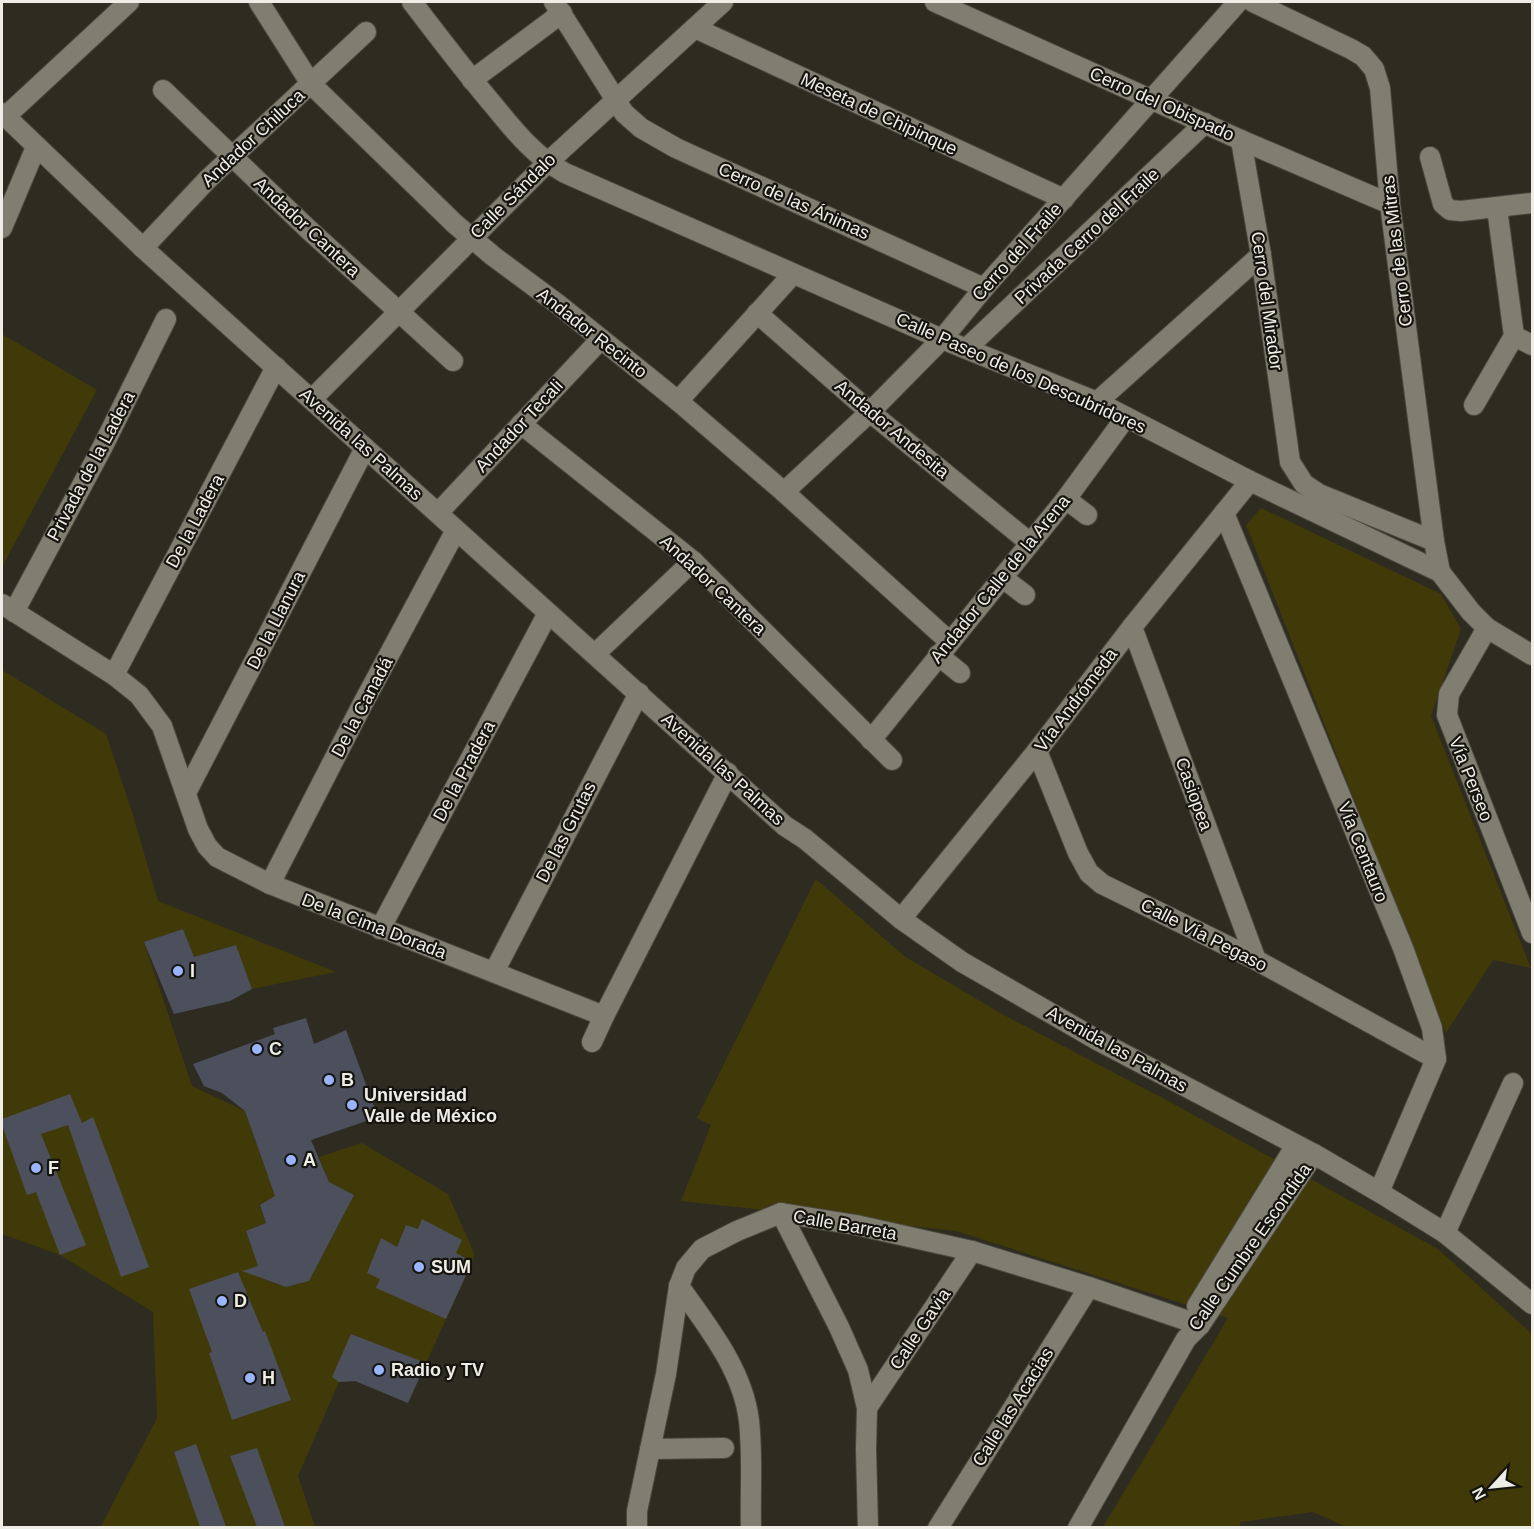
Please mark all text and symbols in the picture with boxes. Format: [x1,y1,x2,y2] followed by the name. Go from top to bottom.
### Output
[1087,63,1237,145] street label: Cerro del Obispado
[798,69,960,159] street label: Meseta de Chipinque
[198,85,309,191] street label: Andador Chiluca
[466,149,560,243] street label: Calle Sándalo
[715,159,873,243] street label: Cerro de las Ánimas
[1010,163,1164,309] street label: Privada Cerro del Fraile
[250,173,365,282] street label: Andador Cantera
[1378,174,1416,328] street label: Cerro de las Mitras
[967,199,1067,305] street label: Cerro del Fraile
[1247,230,1287,372] street label: Cerro del Mirador
[533,284,651,382] street label: Andador Recinto
[893,309,1149,437] street label: Calle Paseo de los Descubridores
[471,376,567,476] street label: Andador Tecali
[831,376,954,483] street label: Andador Andesita
[296,384,426,504] street label: Avenida las Palmas
[43,387,139,544] street label: Privada de la Ladera
[162,470,228,571] street label: De la Ladera
[926,490,1075,667] street label: Andador Calle de la Arena
[656,531,771,640] street label: Andador Cantera
[243,567,310,672] street label: De la Llanura
[1031,644,1122,756] street label: Vía Andrómeda
[327,653,397,760] street label: De la Canadá
[658,709,788,829] street label: Avenida las Palmas
[429,716,499,825] street label: De la Pradera
[1445,734,1497,824] street label: Vía Perseo
[1172,755,1217,834] street label: Casiopea
[532,778,600,886] street label: De las Grutas
[1334,799,1392,905] street label: Vía Centauro
[299,889,450,963] street label: De la Cima Dorada
[1137,895,1271,975] street label: Calle Vía Pegaso
[190,961,195,981] place label: I
[171,964,185,978] marker: I
[1043,1002,1191,1096] street label: Avenida las Palmas
[269,1039,282,1059] place label: C
[250,1042,264,1056] marker: C
[341,1070,354,1090] place label: B
[322,1073,336,1087] marker: B
[364,1085,497,1126] place label: Universidad Valle de México
[345,1098,359,1112] marker: Universidad Valle de México
[303,1150,316,1170] place label: A
[284,1153,298,1167] marker: A
[48,1158,59,1178] place label: F
[1185,1159,1316,1334] street label: Calle Cumbre Escondida
[29,1161,43,1175] marker: F
[792,1206,899,1244] street label: Calle Barreta
[431,1257,471,1277] place label: SUM
[412,1260,426,1274] marker: SUM
[886,1284,955,1373] street label: Calle Gavia
[234,1291,247,1311] place label: D
[215,1294,229,1308] marker: D
[968,1344,1058,1470] street label: Calle las Acacias
[391,1360,484,1380] place label: Radio y TV
[372,1363,386,1377] marker: Radio y TV
[262,1368,275,1388] place label: H
[243,1371,257,1385] marker: H
[1462,1457,1522,1517] north arrow
[1469,1485,1489,1503] text: N

